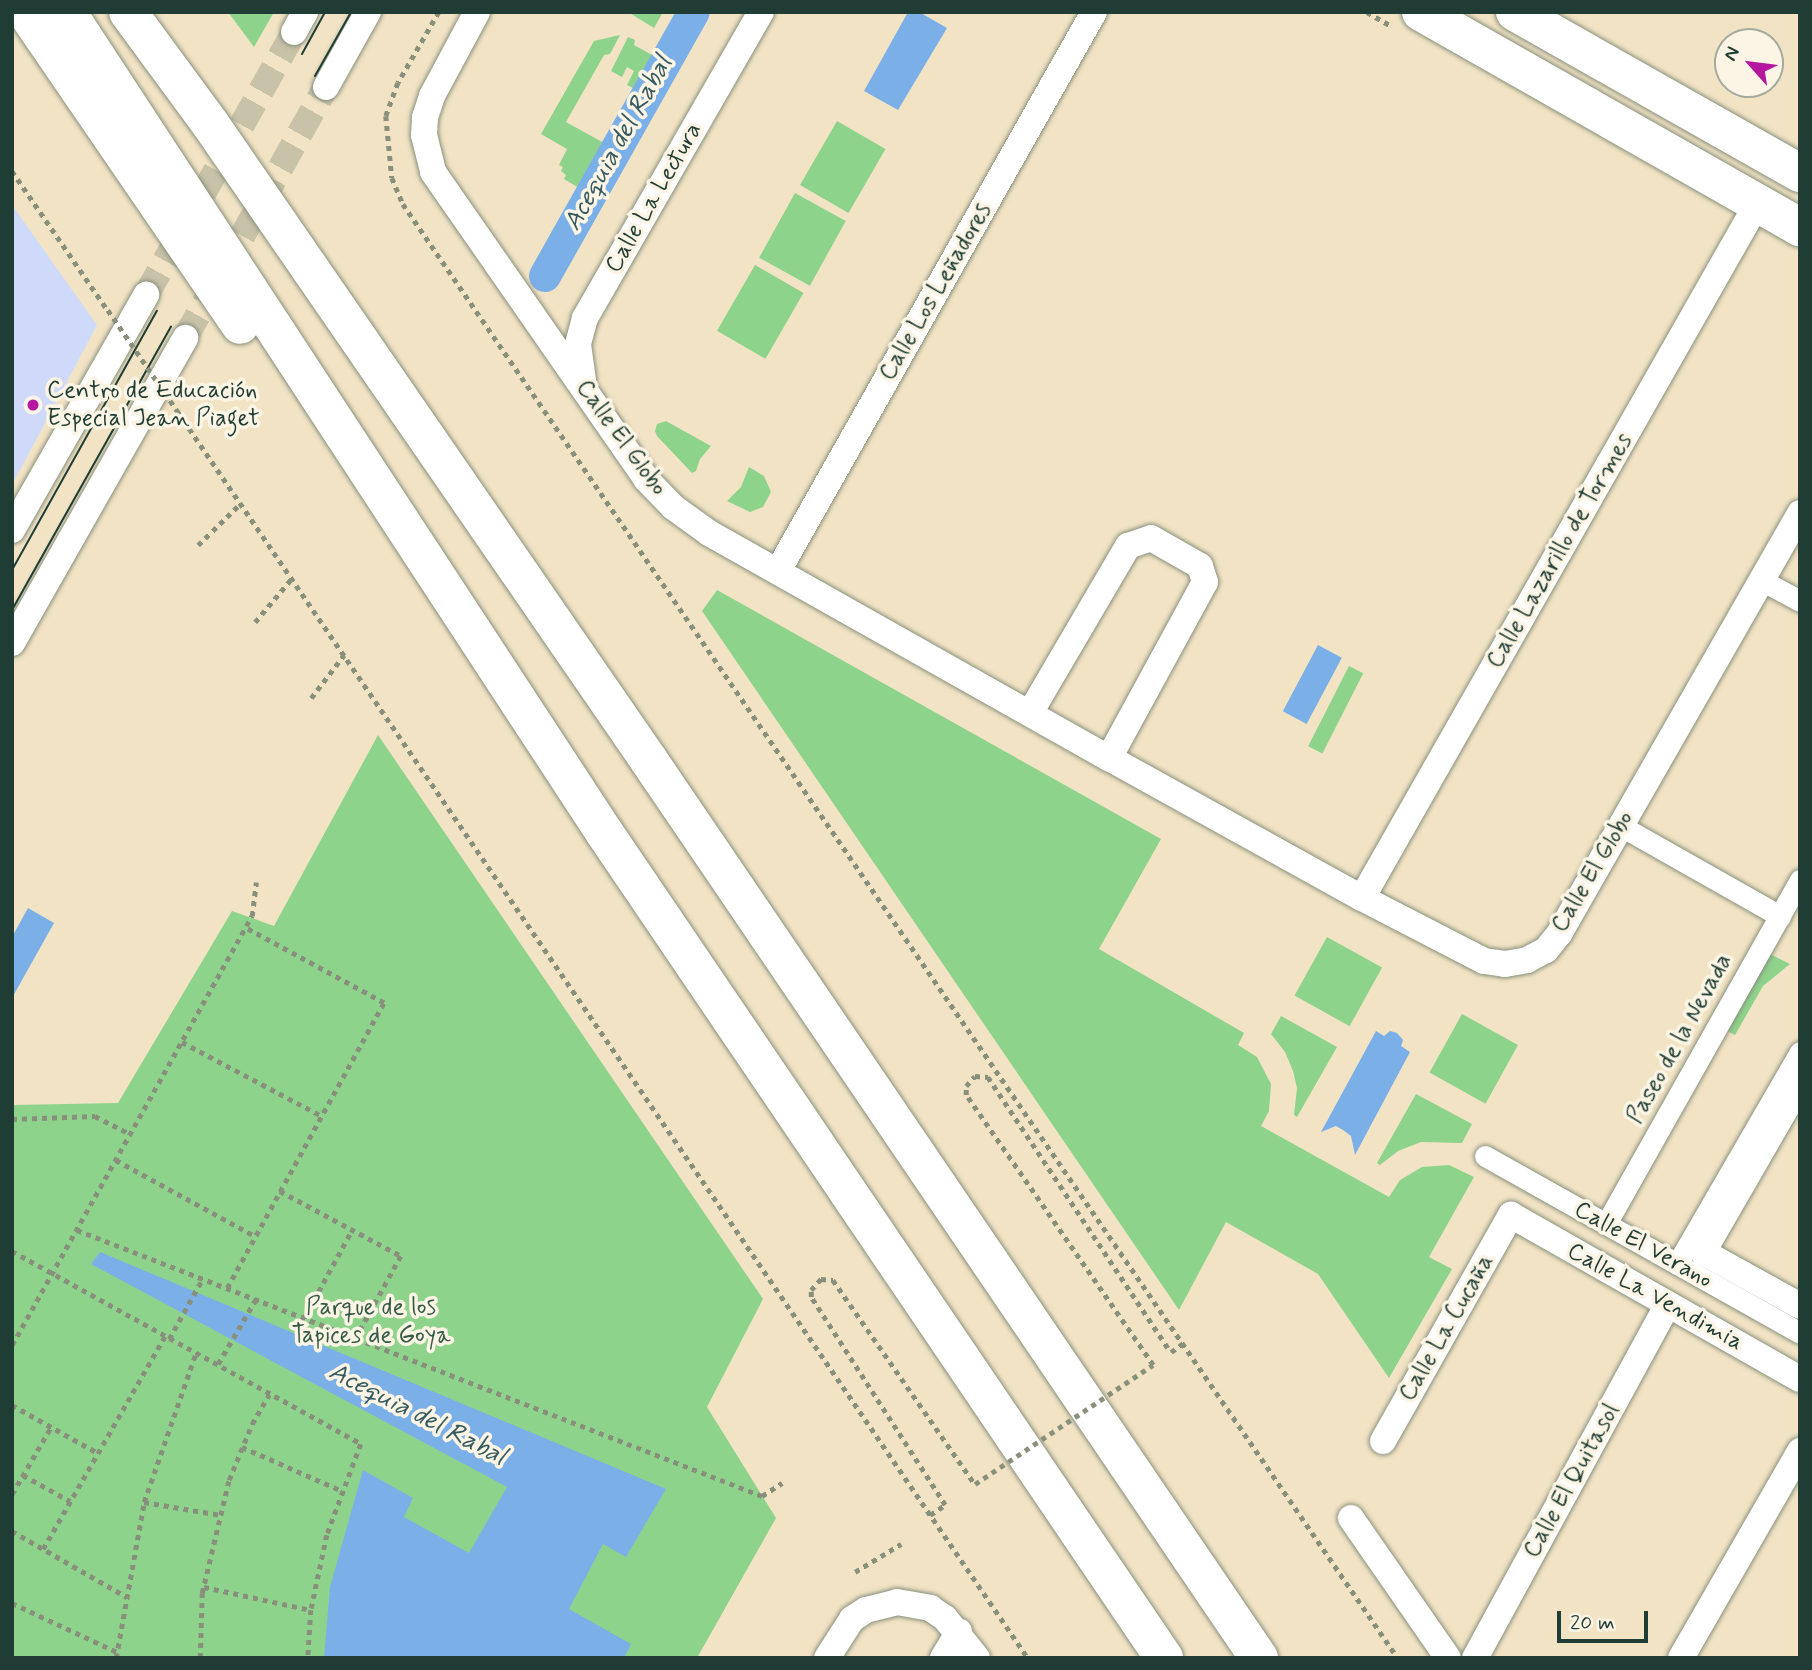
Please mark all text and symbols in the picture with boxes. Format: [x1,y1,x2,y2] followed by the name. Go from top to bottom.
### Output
[1714,28,1784,98] north arrow
[1718,42,1746,65] text: N
[558,52,680,236] water label: Acequia del Rabal
[599,118,709,278] street label: Calle La Lectura
[873,197,999,387] street label: Calle Los Leñadores
[569,373,673,503] street label: Calle El Globo
[47,377,255,433] place label: Centro de Educación Especial Jean Piaget
[25,397,41,413] marker: Centro de Educación Especial Jean Piaget
[1482,430,1638,672] street label: Calle Lazarillo de Tormes
[1545,805,1641,939] street label: Calle El Globo
[1620,947,1740,1131] street label: Paseo de la Nevada
[1567,1194,1719,1296] street label: Calle El Verano
[1566,1239,1744,1355] street label: Calle La Vendimia
[1393,1248,1501,1408] street label: Calle La Cucaña
[293,1294,449,1350] park label: Parque de los Tapices de Goya
[324,1357,510,1473] water label: Acequia del Rabal
[1519,1401,1625,1561] street label: Calle El Quitasol
[1560,1596,1651,1640] scale bar
[1570,1609,1615,1637] text: 20 m

